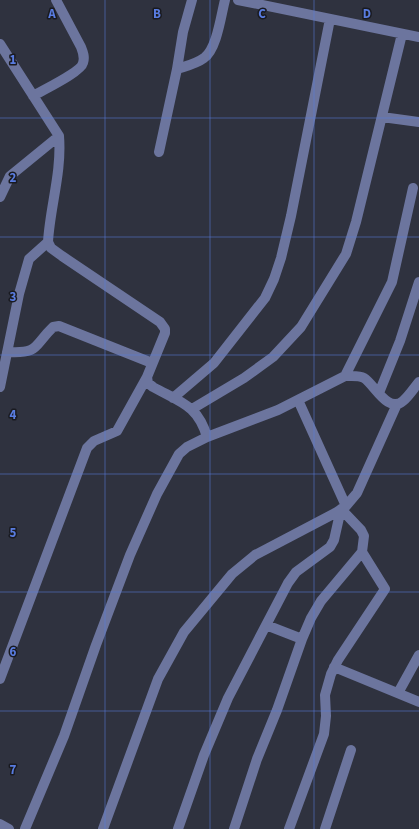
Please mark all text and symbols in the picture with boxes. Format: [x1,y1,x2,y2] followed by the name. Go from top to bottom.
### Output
[47,5,56,23] text: A
[153,5,161,23] text: B
[258,5,266,23] text: C
[363,5,371,23] text: D
[10,51,17,69] text: 1
[10,169,17,187] text: 2
[10,288,17,306] text: 3
[10,406,17,424] text: 4
[10,524,17,542] text: 5
[10,643,17,661] text: 6
[10,761,17,779] text: 7

